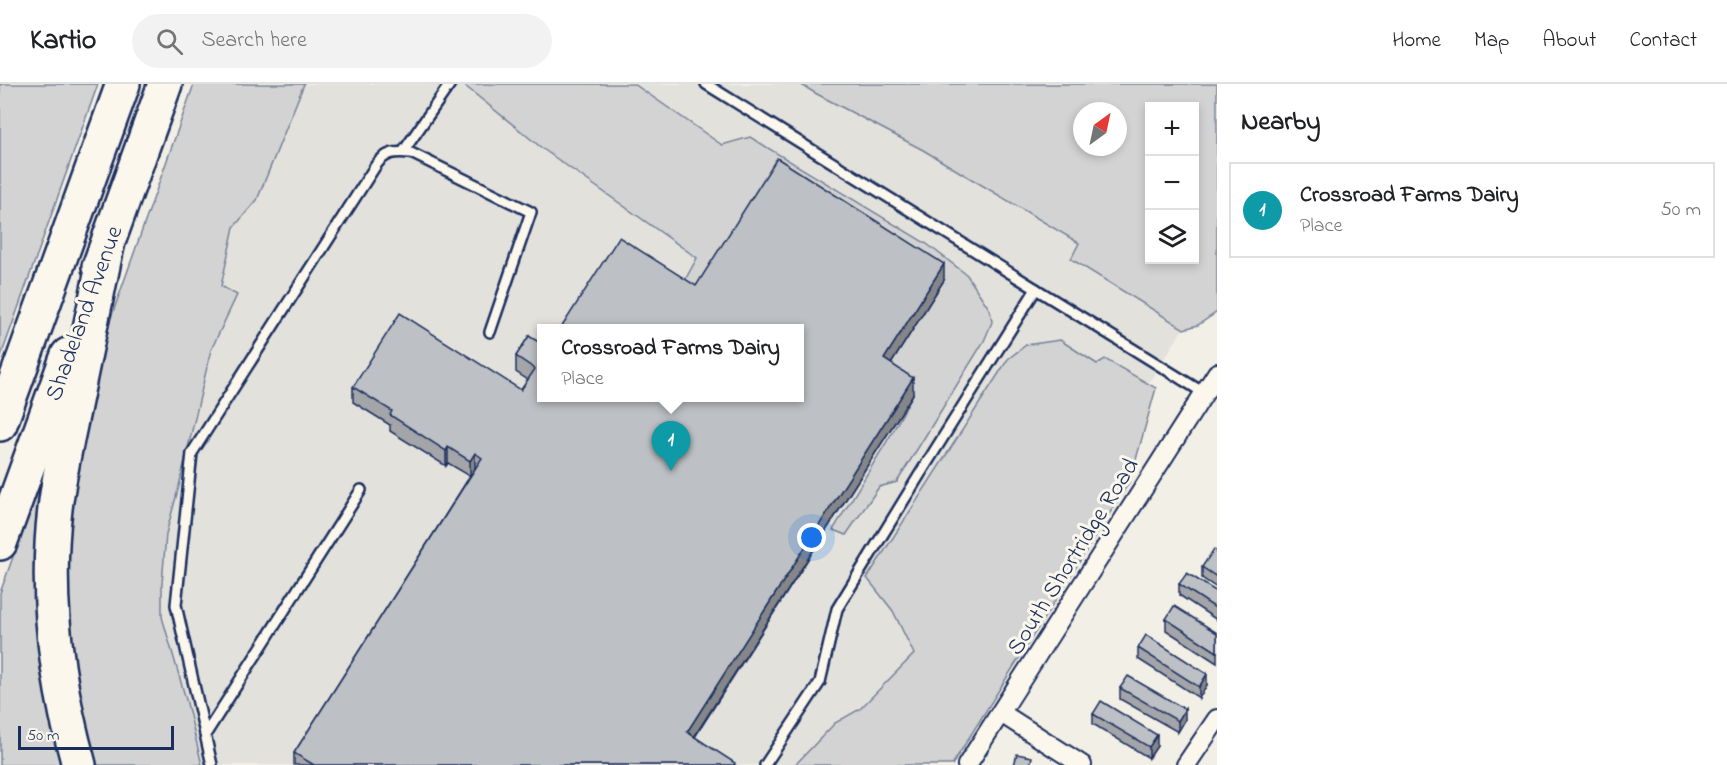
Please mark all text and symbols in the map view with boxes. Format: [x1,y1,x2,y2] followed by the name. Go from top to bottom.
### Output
[132,14,552,68] search box
[30,21,96,62] text: Kartio
[153,25,186,58] icon: search
[201,25,307,57] text: Search here
[1392,26,1441,56] text: Home
[1474,26,1509,56] text: Map
[1542,26,1596,56] text: About
[1629,26,1697,56] text: Contact
[1073,102,1127,156] north arrow
[1145,102,1199,264] map controls
[1145,102,1199,156] button: +
[1241,104,1320,142] text: Nearby
[1145,156,1199,210] button: −
[1300,180,1519,212] text: Crossroad Farms Dairy
[1259,196,1266,225] text: 1
[1660,196,1701,225] text: 50 m
[1145,210,1199,264] button: layers
[1300,212,1342,241] text: Place
[37,221,133,406] street label: Shadeland Avenue
[537,324,804,402] popup
[561,333,780,365] text: Crossroad Farms Dairy
[561,365,604,394] text: Place
[652,422,690,471] pin: 1
[999,451,1149,663] street label: South Shortridge Road
[797,523,826,552] your location
[18,723,174,750] scale bar
[27,724,59,748] text: 50 m

